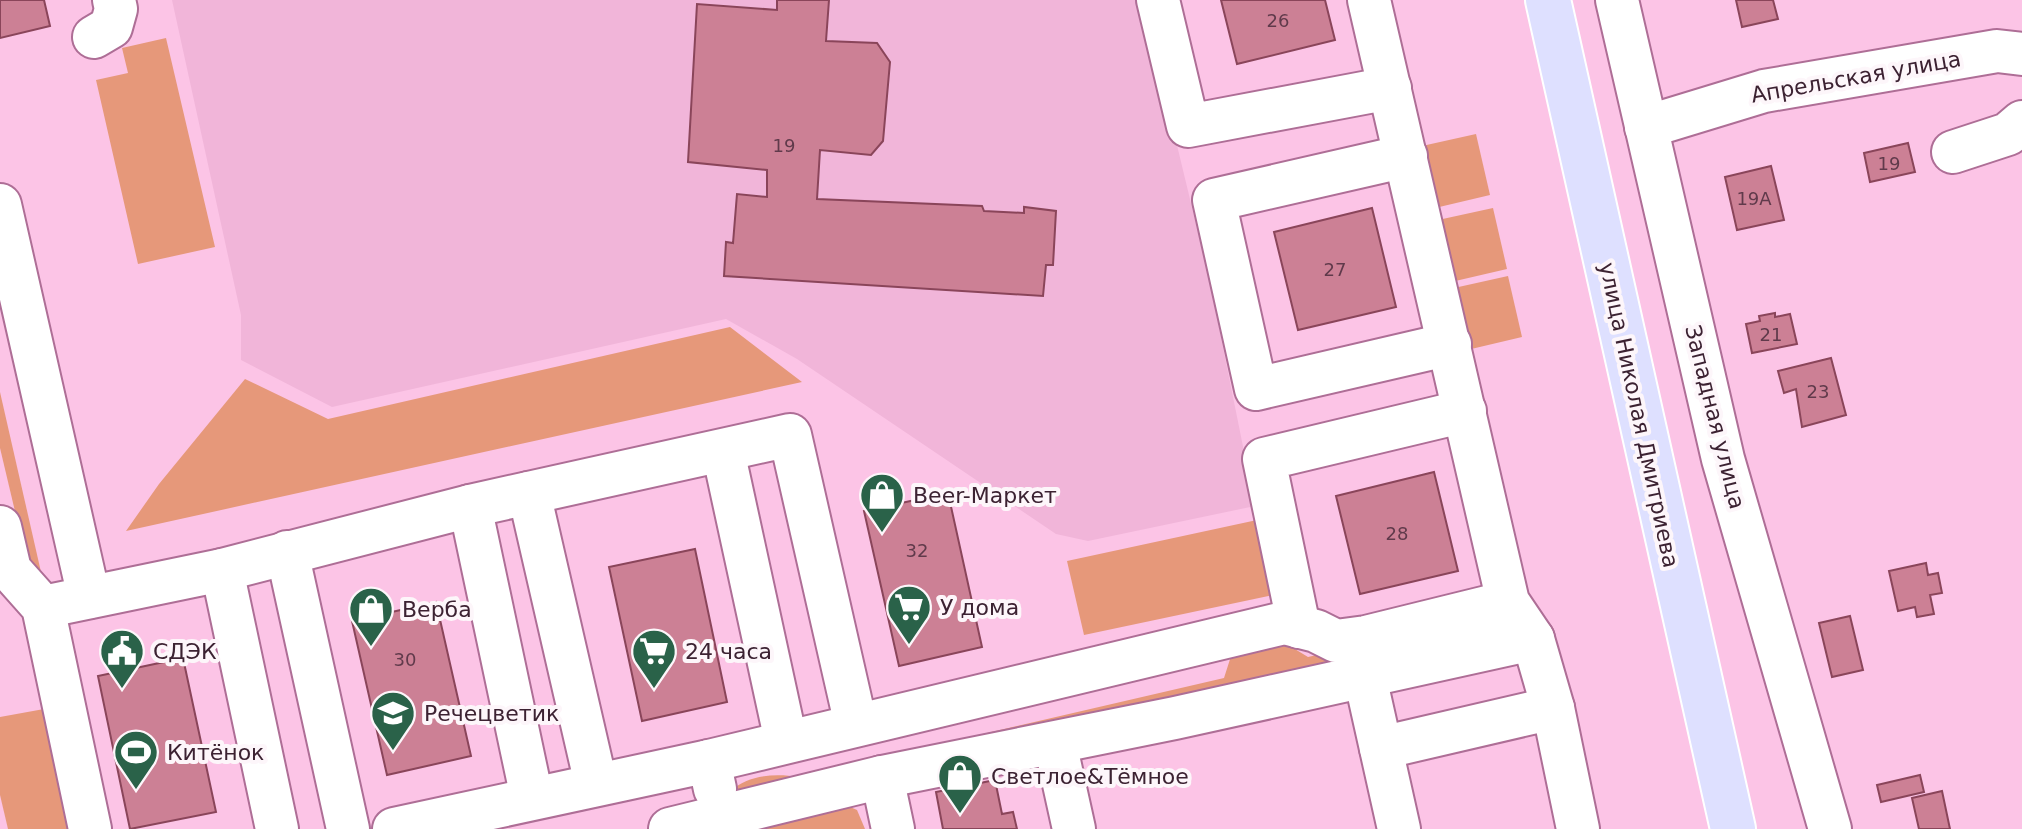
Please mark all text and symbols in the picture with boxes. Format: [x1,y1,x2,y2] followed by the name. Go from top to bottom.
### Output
[1267,10,1289,31] house number: 26
[1749,46,1963,108] street label: Апрельская улица
[773,135,795,156] house number: 19
[1878,153,1900,174] house number: 19
[1736,188,1772,209] house number: 19А
[1324,259,1346,280] house number: 27
[1594,260,1684,570] street label: улица Николая Дмитриева
[1680,322,1750,512] street label: Западная улица
[1760,324,1782,345] house number: 21
[1807,381,1829,402] house number: 23
[858,471,906,534] shop icon: Beer-Маркет
[913,483,1057,508] place label: Beer-Маркет
[1386,523,1408,544] house number: 28
[906,540,928,561] house number: 32
[885,583,933,646] supermarket icon: У дома
[347,585,395,648] shop icon: Верба
[940,595,1019,620] place label: У дома
[402,597,472,622] place label: Верба
[98,627,146,690] public building icon: СДЭК
[630,627,678,690] supermarket icon: 24 часа
[153,639,217,664] place label: СДЭК
[685,639,772,664] place label: 24 часа
[394,649,416,670] house number: 30
[369,689,417,752] school or university icon: Речецветик
[424,701,559,726] place label: Речецветик
[112,728,160,791] sports icon: Китёнок
[167,740,264,765] place label: Китёнок
[936,752,984,815] shop icon: Светлое&Тёмное
[991,764,1189,789] place label: Светлое&Тёмное

